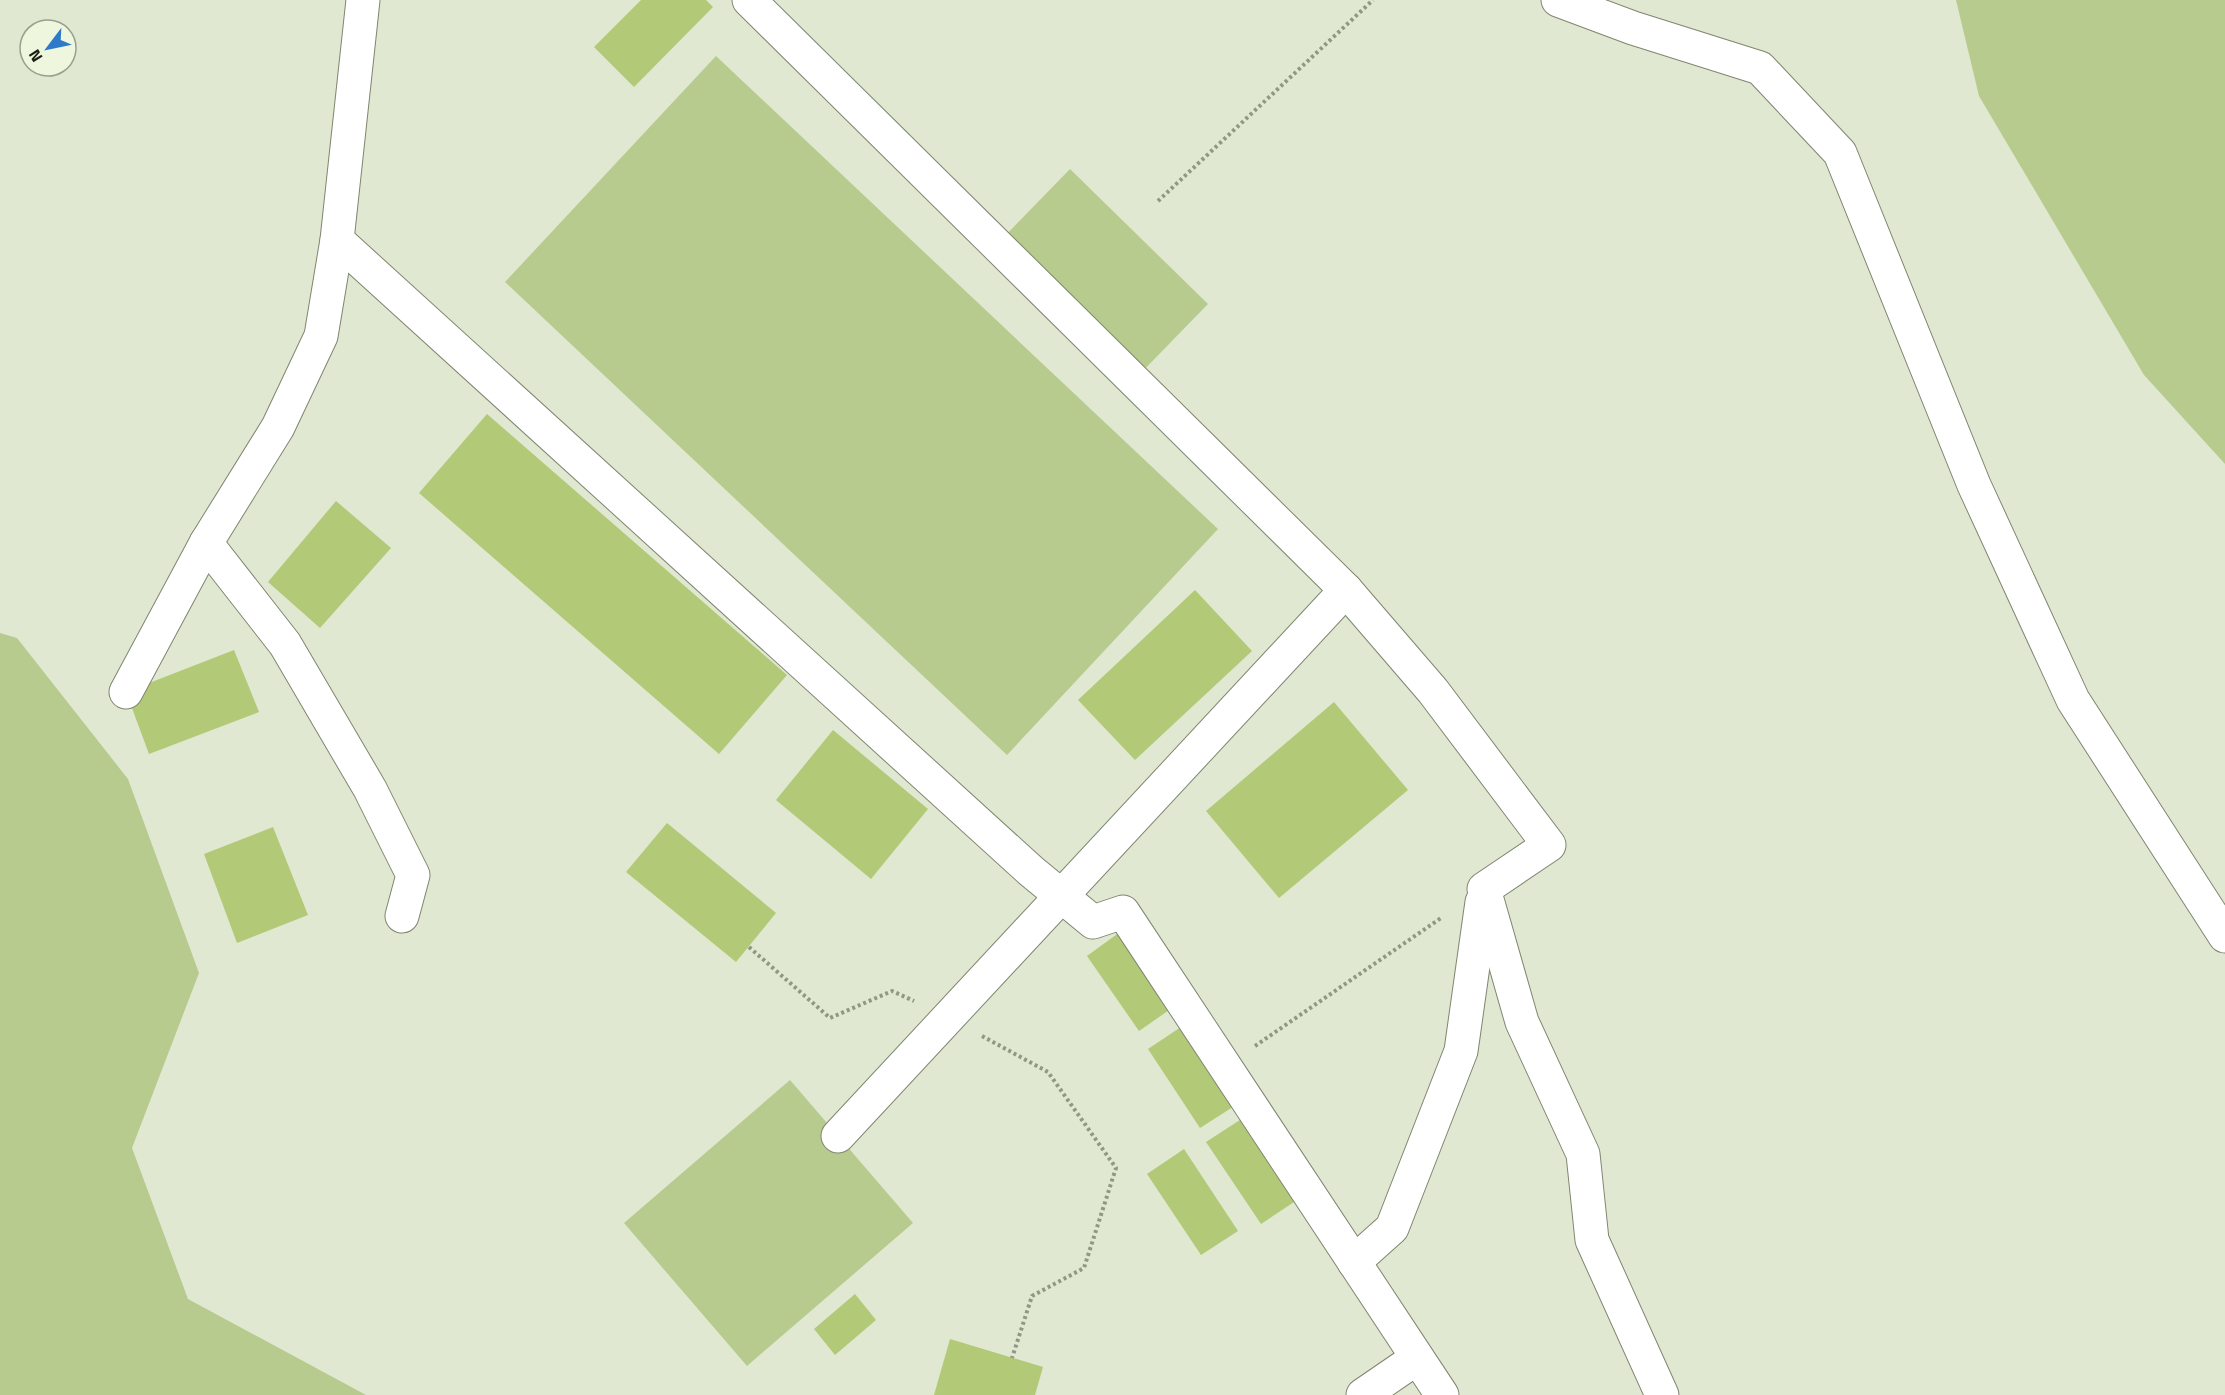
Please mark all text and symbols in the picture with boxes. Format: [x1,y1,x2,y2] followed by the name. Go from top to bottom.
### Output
[18,18,78,78] north arrow
[22,45,48,67] text: N

